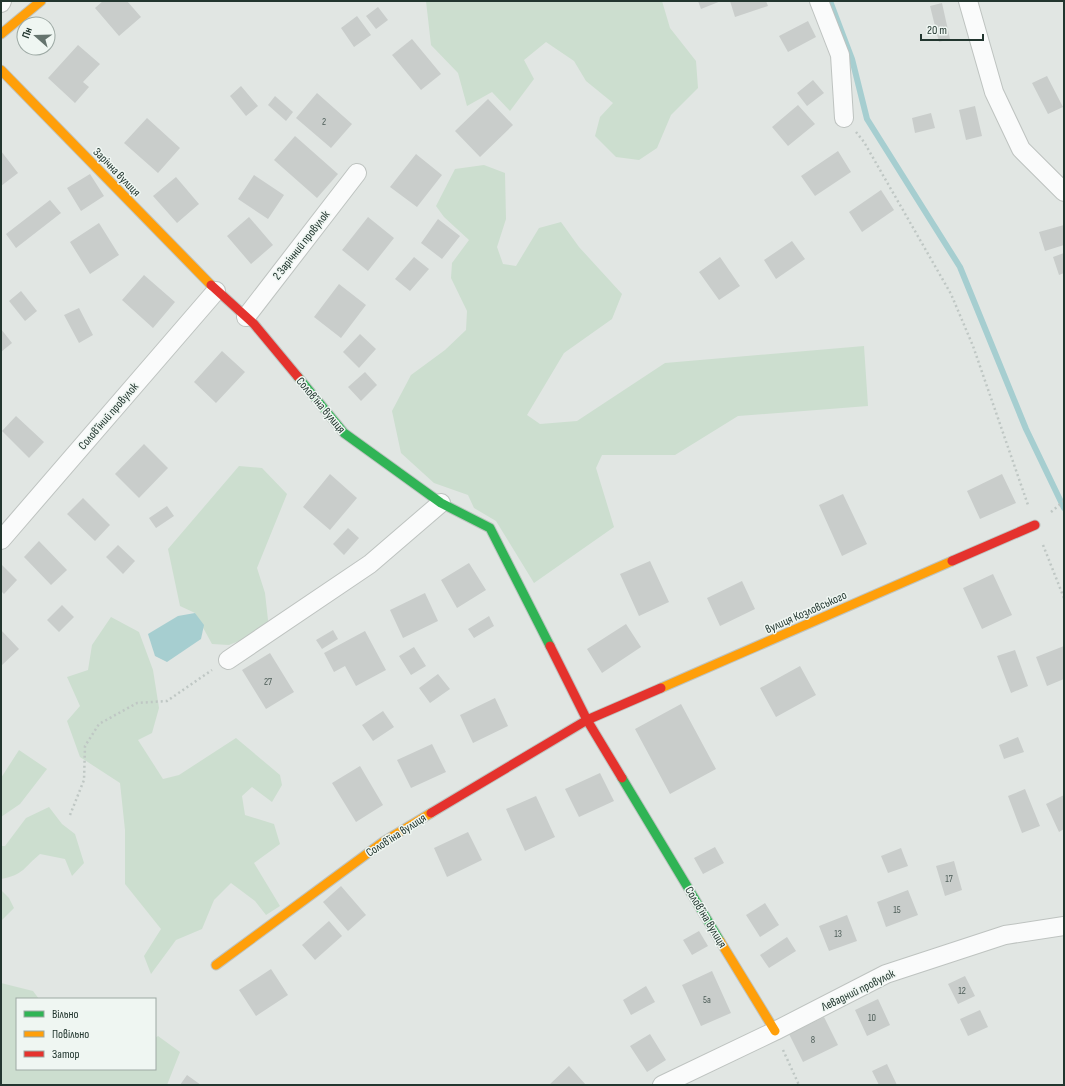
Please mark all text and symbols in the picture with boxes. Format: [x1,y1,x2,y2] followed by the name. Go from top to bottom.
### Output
[16,16,56,56] north arrow
[921,16,983,42] scale bar
[927,23,947,38] text: 20 m
[19,25,35,40] text: Пн
[322,116,326,128] house number: 2
[90,145,144,200] street label: Зарічна вулиця
[270,207,333,283] street label: 2 Зарічний провулок
[293,374,349,437] street label: Соловʼїна вулиця
[75,379,142,453] street label: Соловʼїний провулок
[763,588,849,637] street label: вулиця Козловського
[264,676,272,688] house number: 27
[363,810,429,860] street label: Соловʼїна вулиця
[945,873,953,885] house number: 17
[681,884,730,951] street label: Соловʼїна вулиця
[893,904,901,916] house number: 15
[834,928,842,940] house number: 13
[818,966,898,1015] street label: Левадний провулок
[958,985,966,997] house number: 12
[703,994,711,1006] house number: 5а
[16,998,156,1070] legend
[52,1007,78,1022] text: Вільно
[868,1012,876,1024] house number: 10
[52,1027,89,1042] text: Повільно
[811,1034,815,1046] house number: 8
[52,1047,80,1062] text: Затор

